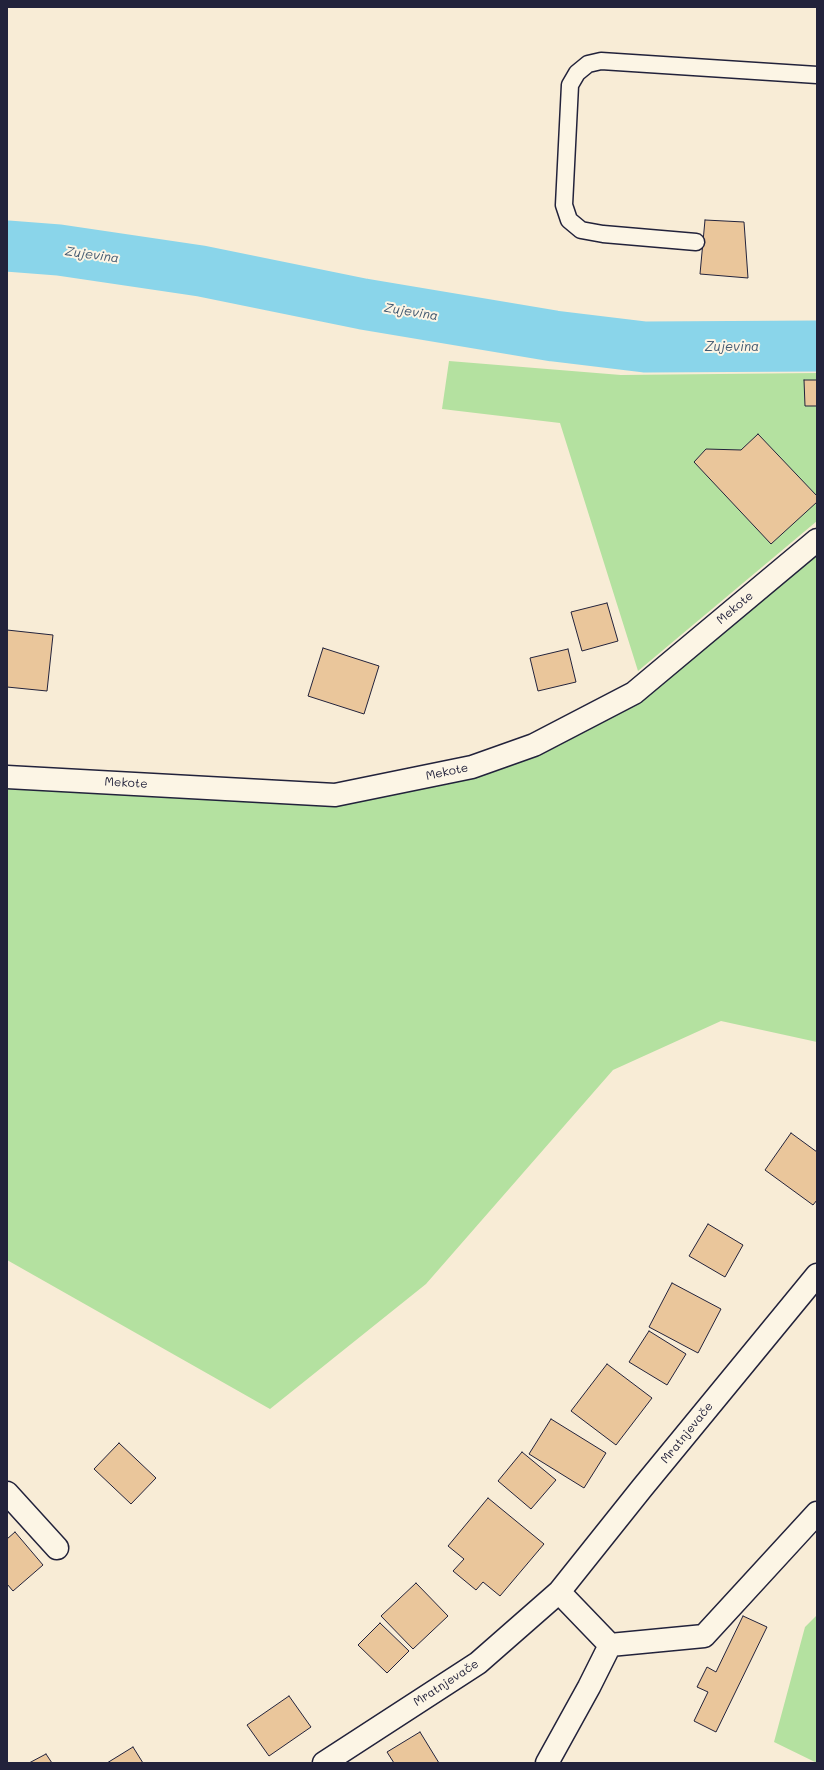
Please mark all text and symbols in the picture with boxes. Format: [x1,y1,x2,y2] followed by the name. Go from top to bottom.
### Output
[64,243,120,267] water label: Zujevina
[383,300,439,324] water label: Zujevina
[705,339,759,355] water label: Zujevina
[714,589,756,627] street label: Mekote
[424,760,470,784] street label: Mekote
[104,775,148,791] street label: Mekote
[658,1399,716,1467] street label: Mratnjevače
[411,1657,481,1709] street label: Mratnjevače

